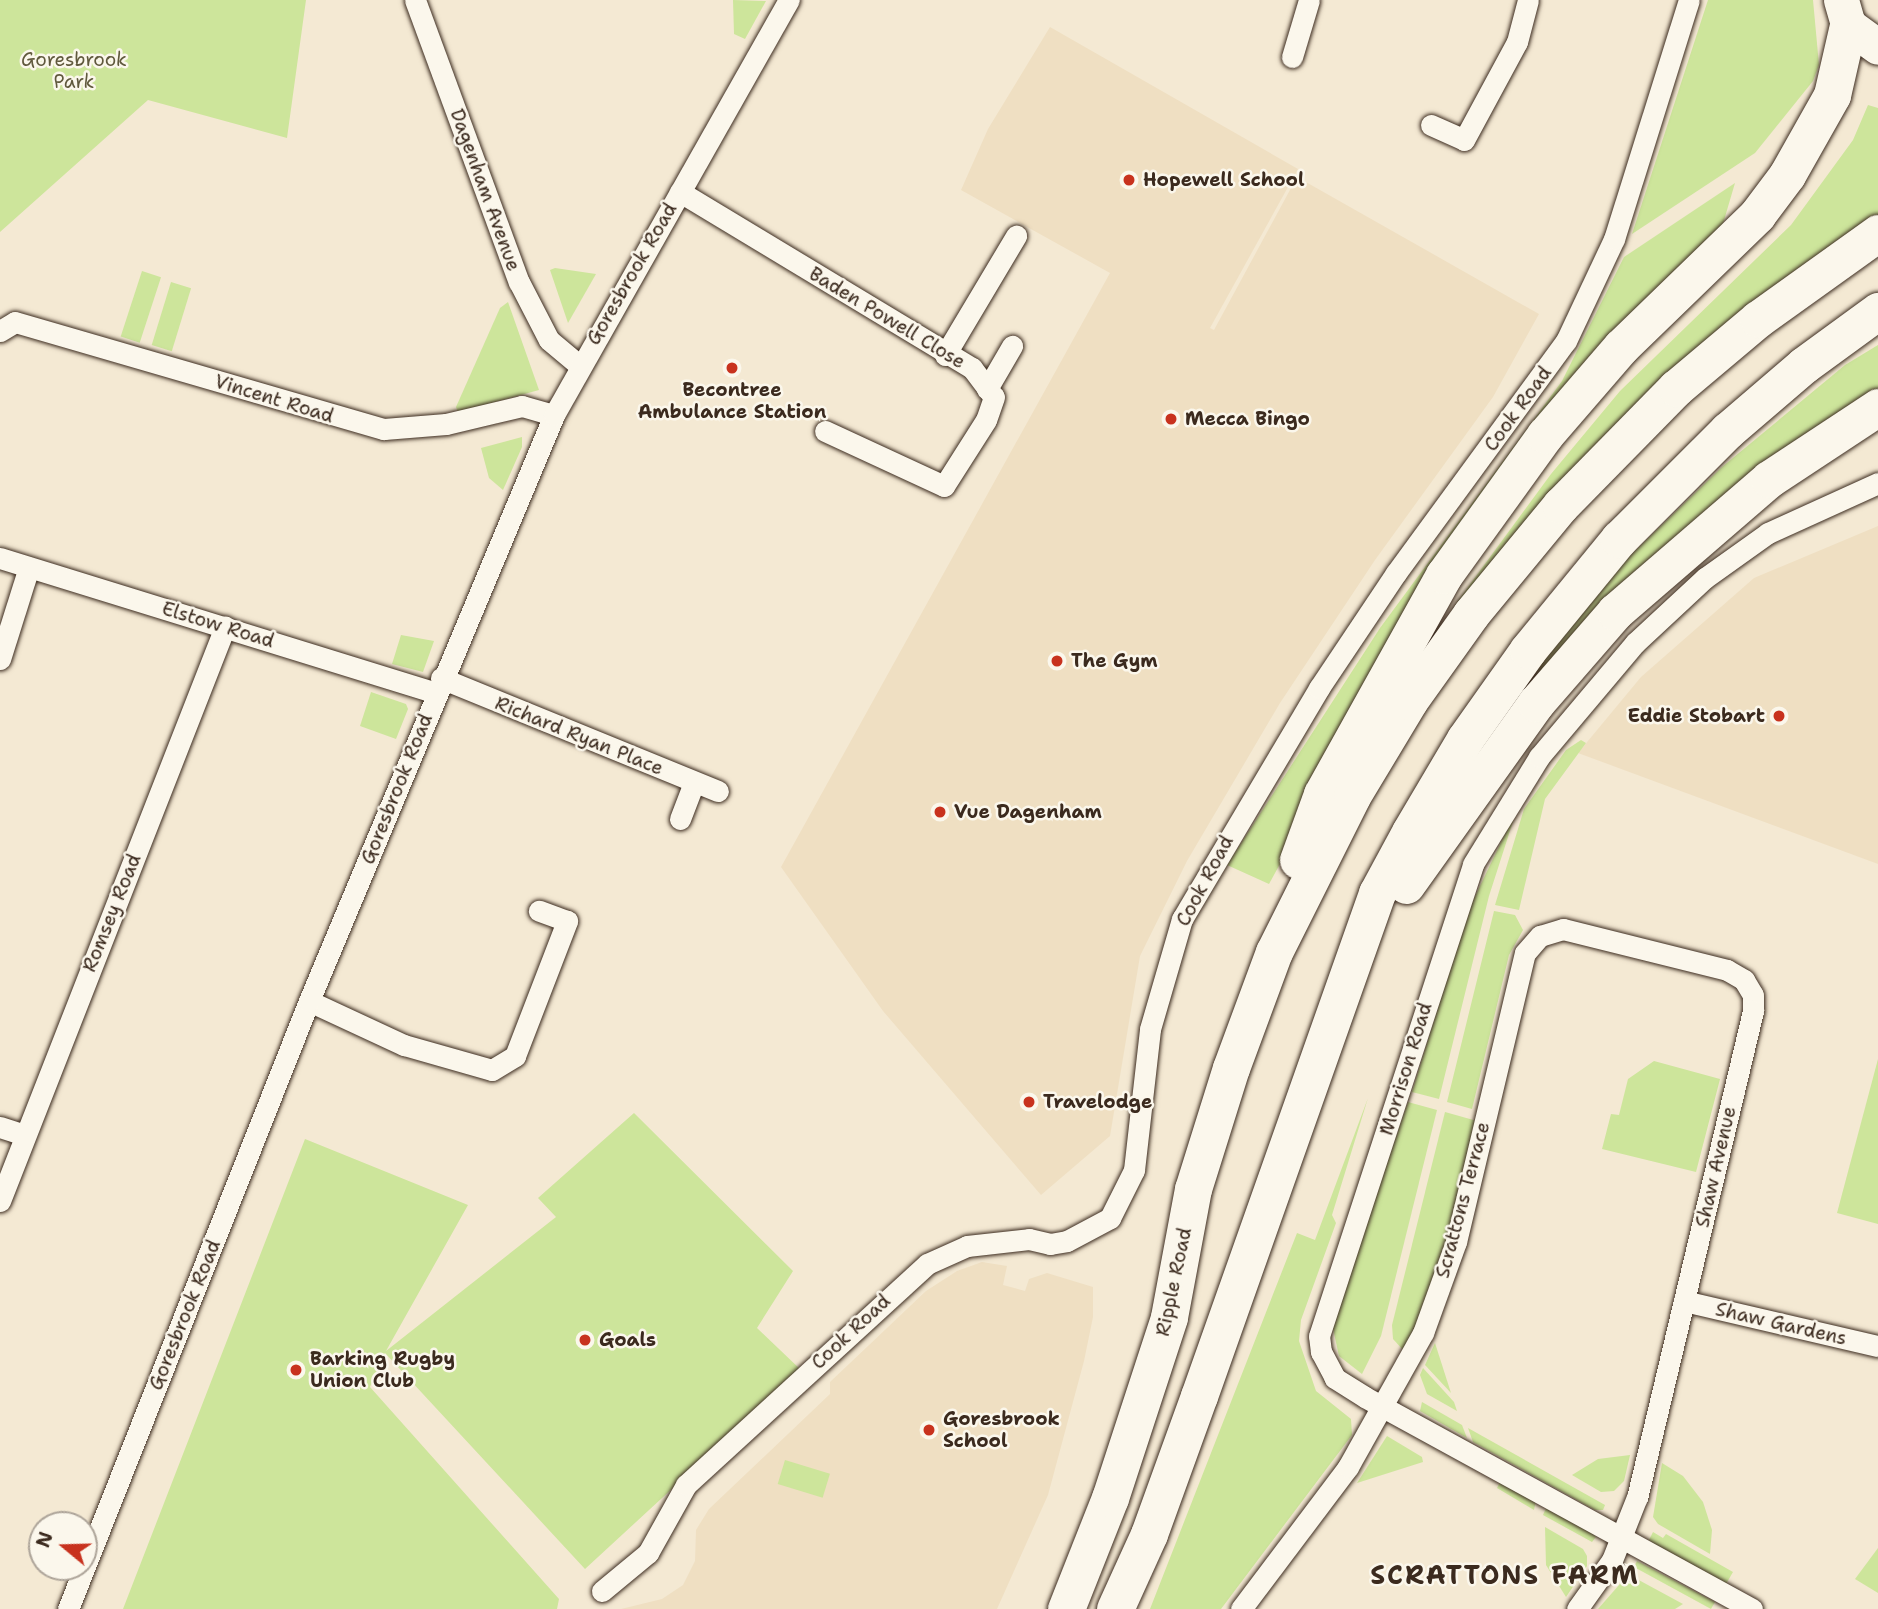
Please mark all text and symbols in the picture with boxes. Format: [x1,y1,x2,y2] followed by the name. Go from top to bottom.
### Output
[21,49,127,93] park label: Goresbrook Park
[445,106,525,274] street label: Dagenham Avenue
[1143,169,1304,191] place label: Hopewell School
[1121,172,1137,188] marker: Hopewell School
[582,199,682,349] street label: Goresbrook Road
[805,262,969,374] street label: Baden Powell Close
[724,360,740,376] marker: Becontree Ambulance Station
[1480,362,1556,456] street label: Cook Road
[212,370,336,428] street label: Vincent Road
[638,379,826,423] place label: Becontree Ambulance Station
[1185,408,1310,430] place label: Mecca Bingo
[1163,411,1179,427] marker: Mecca Bingo
[159,597,277,653] street label: Elstow Road
[1071,650,1157,672] place label: The Gym
[1049,653,1065,669] marker: The Gym
[492,692,666,780] street label: Richard Ryan Place
[1627,705,1765,727] place label: Eddie Stobart
[1771,708,1787,724] marker: Eddie Stobart
[356,710,438,868] street label: Goresbrook Road
[954,801,1102,823] place label: Vue Dagenham
[932,804,948,820] marker: Vue Dagenham
[1172,832,1238,930] street label: Cook Road
[78,851,146,975] street label: Romsey Road
[1375,1000,1437,1138] street label: Morrison Road
[1043,1091,1152,1113] place label: Travelodge
[1021,1094,1037,1110] marker: Travelodge
[1691,1104,1741,1230] street label: Shaw Avenue
[1431,1119,1495,1281] street label: Scrattons Terrace
[1151,1226,1197,1338] street label: Ripple Road
[144,1236,226,1394] street label: Goresbrook Road
[807,1290,895,1374] street label: Cook Road
[1713,1298,1849,1350] street label: Shaw Gardens
[599,1329,656,1351] place label: Goals
[577,1332,593,1348] marker: Goals
[310,1348,455,1392] place label: Barking Rugby Union Club
[288,1362,304,1378] marker: Barking Rugby Union Club
[943,1408,1060,1452] place label: Goresbrook School
[921,1422,937,1438] marker: Goresbrook School
[28,1511,98,1581] north arrow
[30,1528,59,1551] text: N
[1372,1559,1638,1591] district label: SCRATTONS FARM

